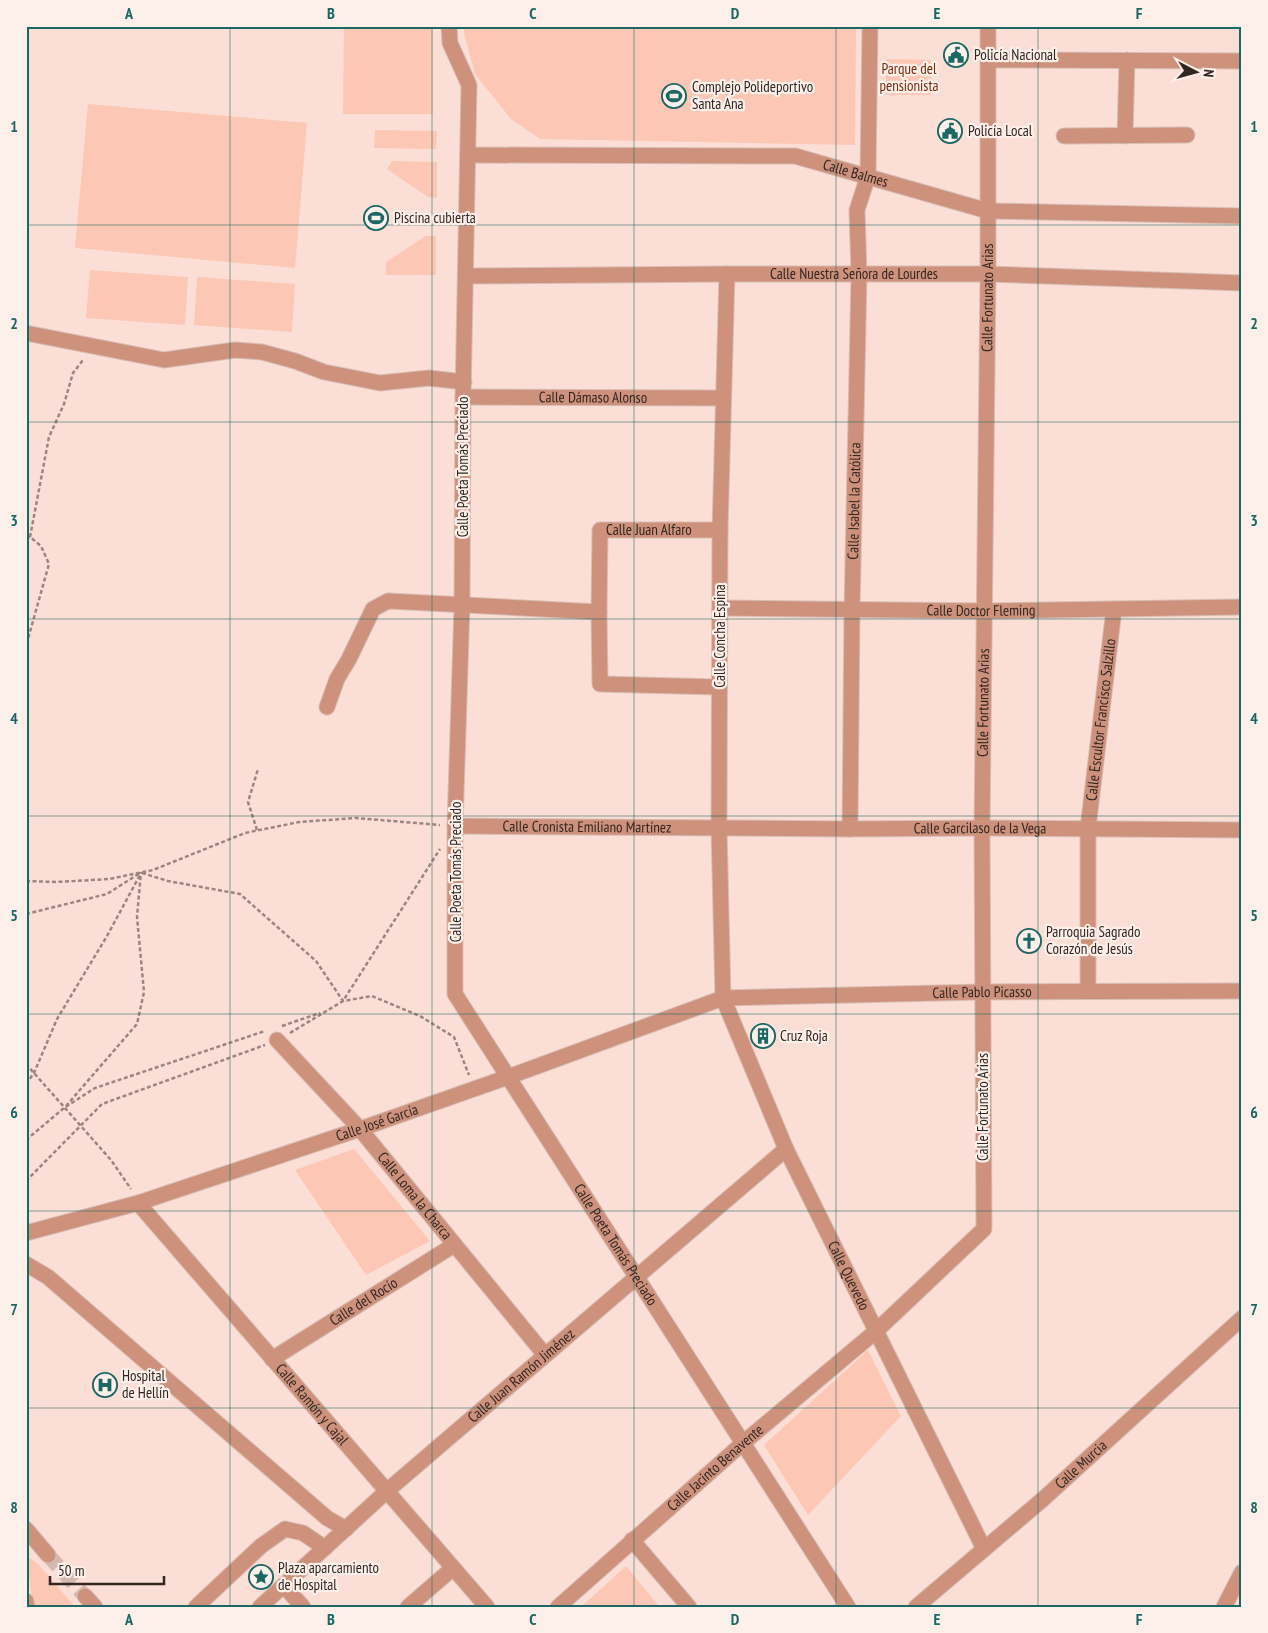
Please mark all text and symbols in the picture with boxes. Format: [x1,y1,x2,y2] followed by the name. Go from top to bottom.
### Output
[124,3,134,23] text: A
[327,3,335,23] text: B
[529,3,537,23] text: C
[731,3,740,23] text: D
[934,3,941,23] text: E
[1136,3,1143,23] text: F
[943,42,969,68] public building icon: Policía Nacional
[974,45,1057,64] place label: Policía Nacional
[1170,48,1220,98] north arrow
[879,59,939,95] park label: Parque del pensionista
[1200,69,1218,78] text: N
[692,77,813,113] place label: Complejo Polideportivo Santa Ana
[661,83,687,109] sports icon: Complejo Polideportivo Santa Ana
[10,116,18,136] text: 1
[1250,116,1258,136] text: 1
[937,118,963,144] public building icon: Policía Local
[968,121,1033,140] place label: Policía Local
[821,155,890,191] street label: Calle Balmes
[363,205,389,231] sports icon: Piscina cubierta
[394,208,476,227] place label: Piscina cubierta
[977,243,997,352] street label: Calle Fortunato Arias
[770,264,938,283] street label: Calle Nuestra Señora de Lourdes
[10,313,18,333] text: 2
[1250,313,1258,333] text: 2
[539,387,647,407] street label: Calle Dámaso Alonso
[453,397,472,537] street label: Calle Poeta Tomás Preciado
[843,442,864,560] street label: Calle Isabel la Católica
[10,510,18,530] text: 3
[1250,510,1258,530] text: 3
[606,520,692,539] street label: Calle Juan Alfaro
[710,584,729,688] street label: Calle Concha Espina
[927,600,1035,620] street label: Calle Doctor Fleming
[1081,638,1119,802] street label: Calle Escultor Francisco Salzillo
[973,648,993,757] street label: Calle Fortunato Arias
[10,708,18,728] text: 4
[1250,708,1258,728] text: 4
[446,802,465,942] street label: Calle Poeta Tomás Preciado
[503,816,671,837] street label: Calle Cronista Emiliano Martínez
[914,818,1046,838] street label: Calle Garcilaso de la Vega
[10,905,18,925] text: 5
[1250,905,1258,925] text: 5
[1046,922,1140,958] place label: Parroquia Sagrado Corazón de Jesús
[1016,928,1042,954] church icon: Parroquia Sagrado Corazón de Jesús
[932,982,1032,1002] street label: Calle Pablo Picasso
[750,1023,776,1049] building icon: Cruz Roja
[780,1026,828,1045] place label: Cruz Roja
[973,1053,992,1161] street label: Calle Fortunato Arias
[333,1099,420,1145] street label: Calle José García
[10,1102,18,1122] text: 6
[1250,1102,1258,1122] text: 6
[374,1148,457,1243] street label: Calle Loma la Charca
[570,1180,662,1309] street label: Calle Poeta Tomás Preciado
[824,1238,874,1313] street label: Calle Quevedo
[326,1273,401,1330] street label: Calle del Rocío
[10,1299,18,1319] text: 7
[1250,1299,1258,1319] text: 7
[463,1324,579,1427] street label: Calle Juan Ramón Jiménez
[272,1359,353,1449] street label: Calle Ramón y Cajal
[122,1366,169,1402] place label: Hospital de Hellín
[92,1372,118,1398] hospital icon: Hospital de Hellín
[663,1420,767,1515] street label: Calle Jacinto Benavente
[1051,1436,1111,1493] street label: Calle Murcia
[10,1497,18,1517] text: 8
[1250,1497,1258,1517] text: 8
[50,1553,164,1585] scale bar
[278,1558,379,1594] place label: Plaza aparcamiento de Hospital
[58,1561,84,1580] text: 50 m
[248,1564,274,1590] place icon: Plaza aparcamiento de Hospital
[124,1609,134,1629] text: A
[327,1609,335,1629] text: B
[529,1609,537,1629] text: C
[731,1609,740,1629] text: D
[934,1609,941,1629] text: E
[1136,1609,1143,1629] text: F

